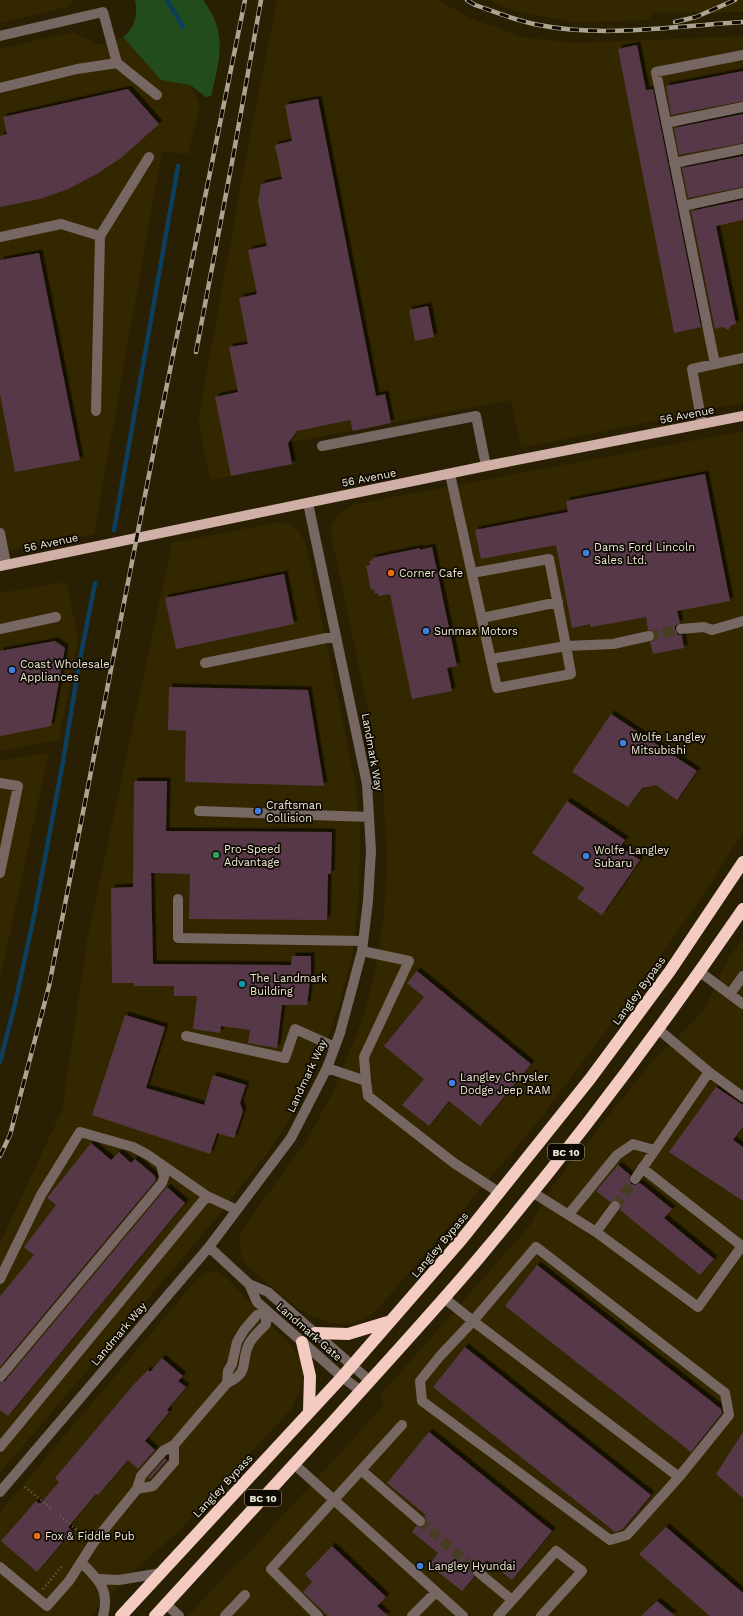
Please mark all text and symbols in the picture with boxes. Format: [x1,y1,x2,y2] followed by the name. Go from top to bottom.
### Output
[659,403,715,427] street label: 56 Avenue
[341,466,397,490] street label: 56 Avenue
[23,531,79,555] street label: 56 Avenue
[594,541,695,567] place label: Dams Ford Lincoln Sales Ltd.
[581,548,591,558] marker: Dams Ford Lincoln Sales Ltd.
[399,567,463,580] place label: Corner Cafe
[386,568,396,578] marker: Corner Cafe
[434,625,518,638] place label: Sunmax Motors
[421,626,431,636] marker: Sunmax Motors
[20,658,110,684] place label: Coast Wholesale Appliances
[7,665,17,675] marker: Coast Wholesale Appliances
[359,712,385,792] street label: Landmark Way
[631,731,706,757] place label: Wolfe Langley Mitsubishi
[618,738,628,748] marker: Wolfe Langley Mitsubishi
[266,799,322,825] place label: Craftsman Collision
[253,806,263,816] marker: Craftsman Collision
[224,843,280,869] place label: Pro-Speed Advantage
[594,844,669,870] place label: Wolfe Langley Subaru
[211,850,221,860] marker: Pro-Speed Advantage
[581,851,591,861] marker: Wolfe Langley Subaru
[610,954,668,1028] street label: Langley Bypass
[250,972,327,998] place label: The Landmark Building
[237,979,247,989] marker: The Landmark Building
[284,1037,330,1115] street label: Landmark Way
[460,1071,551,1097] place label: Langley Chrysler Dodge Jeep RAM
[447,1078,457,1088] marker: Langley Chrysler Dodge Jeep RAM
[548,1144,584,1160] road number: BC 10
[409,1209,471,1280] street label: Langley Bypass
[89,1299,150,1368] street label: Landmark Way
[274,1300,344,1364] street label: Landmark Gate
[190,1452,256,1520] street label: Langley Bypass
[245,1490,281,1506] road number: BC 10
[45,1530,135,1543] place label: Fox & Fiddle Pub
[32,1531,42,1541] marker: Fox & Fiddle Pub
[428,1560,516,1573] place label: Langley Hyundai
[415,1561,425,1571] marker: Langley Hyundai

